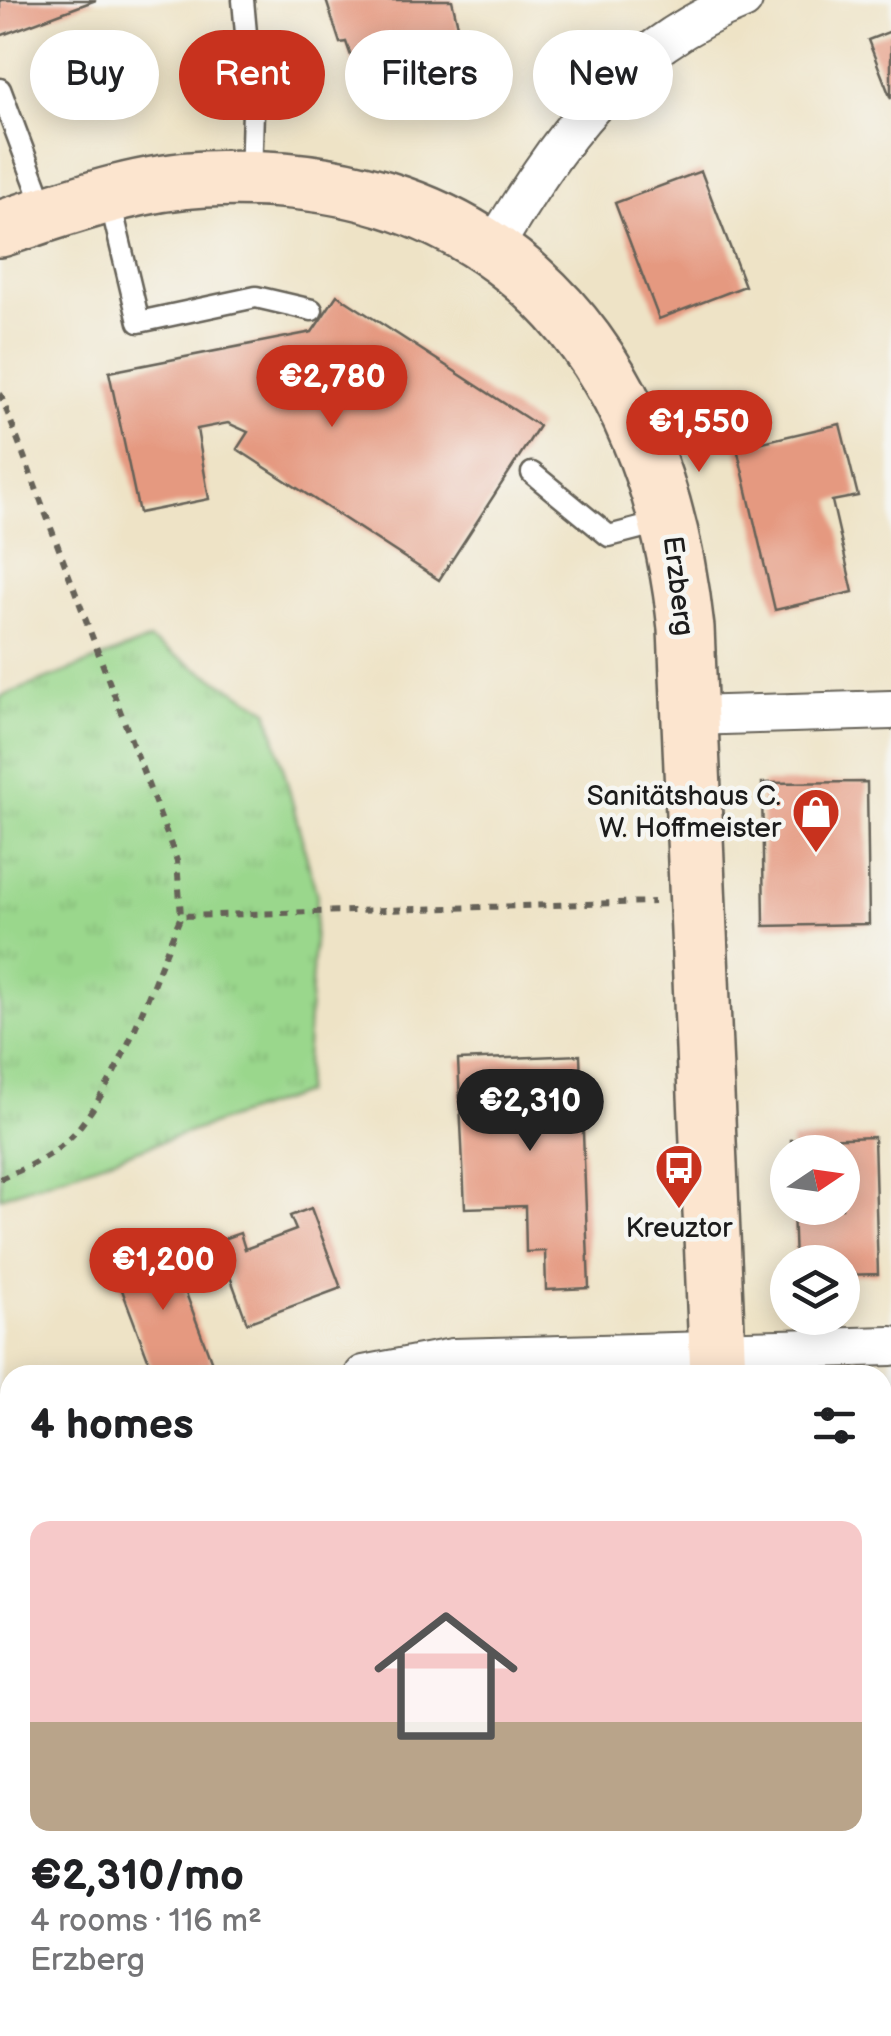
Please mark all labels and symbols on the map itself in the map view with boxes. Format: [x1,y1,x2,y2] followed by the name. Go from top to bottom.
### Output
[251,345,413,430] pin: €2,780
[618,390,780,475] pin: €1,550
[655,534,701,638] street label: Erzberg
[587,780,782,845] place label: Sanitätshaus C. W. Hoffmeister
[790,786,842,854] shop icon: Sanitätshaus C. W. Hoffmeister
[449,1069,611,1154] pin: €2,310
[770,1135,860,1225] north arrow
[653,1142,705,1210] bus stop icon: Kreuztor
[626,1212,733,1245] place label: Kreuztor
[82,1228,244,1313] pin: €1,200

